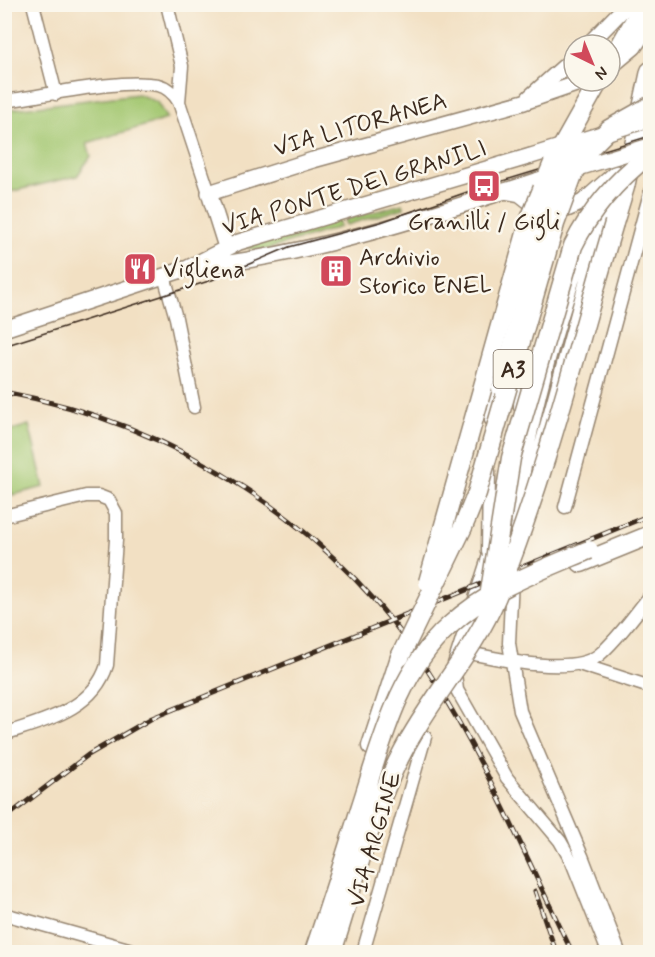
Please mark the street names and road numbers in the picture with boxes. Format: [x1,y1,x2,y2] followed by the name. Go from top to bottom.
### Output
[270,86,451,165] street label: VIA LITORANEA
[218,133,490,243] street label: VIA PONTE DEI GRANILI
[494,350,532,388] road number: A3
[341,768,410,911] street label: VIA ARGINE

